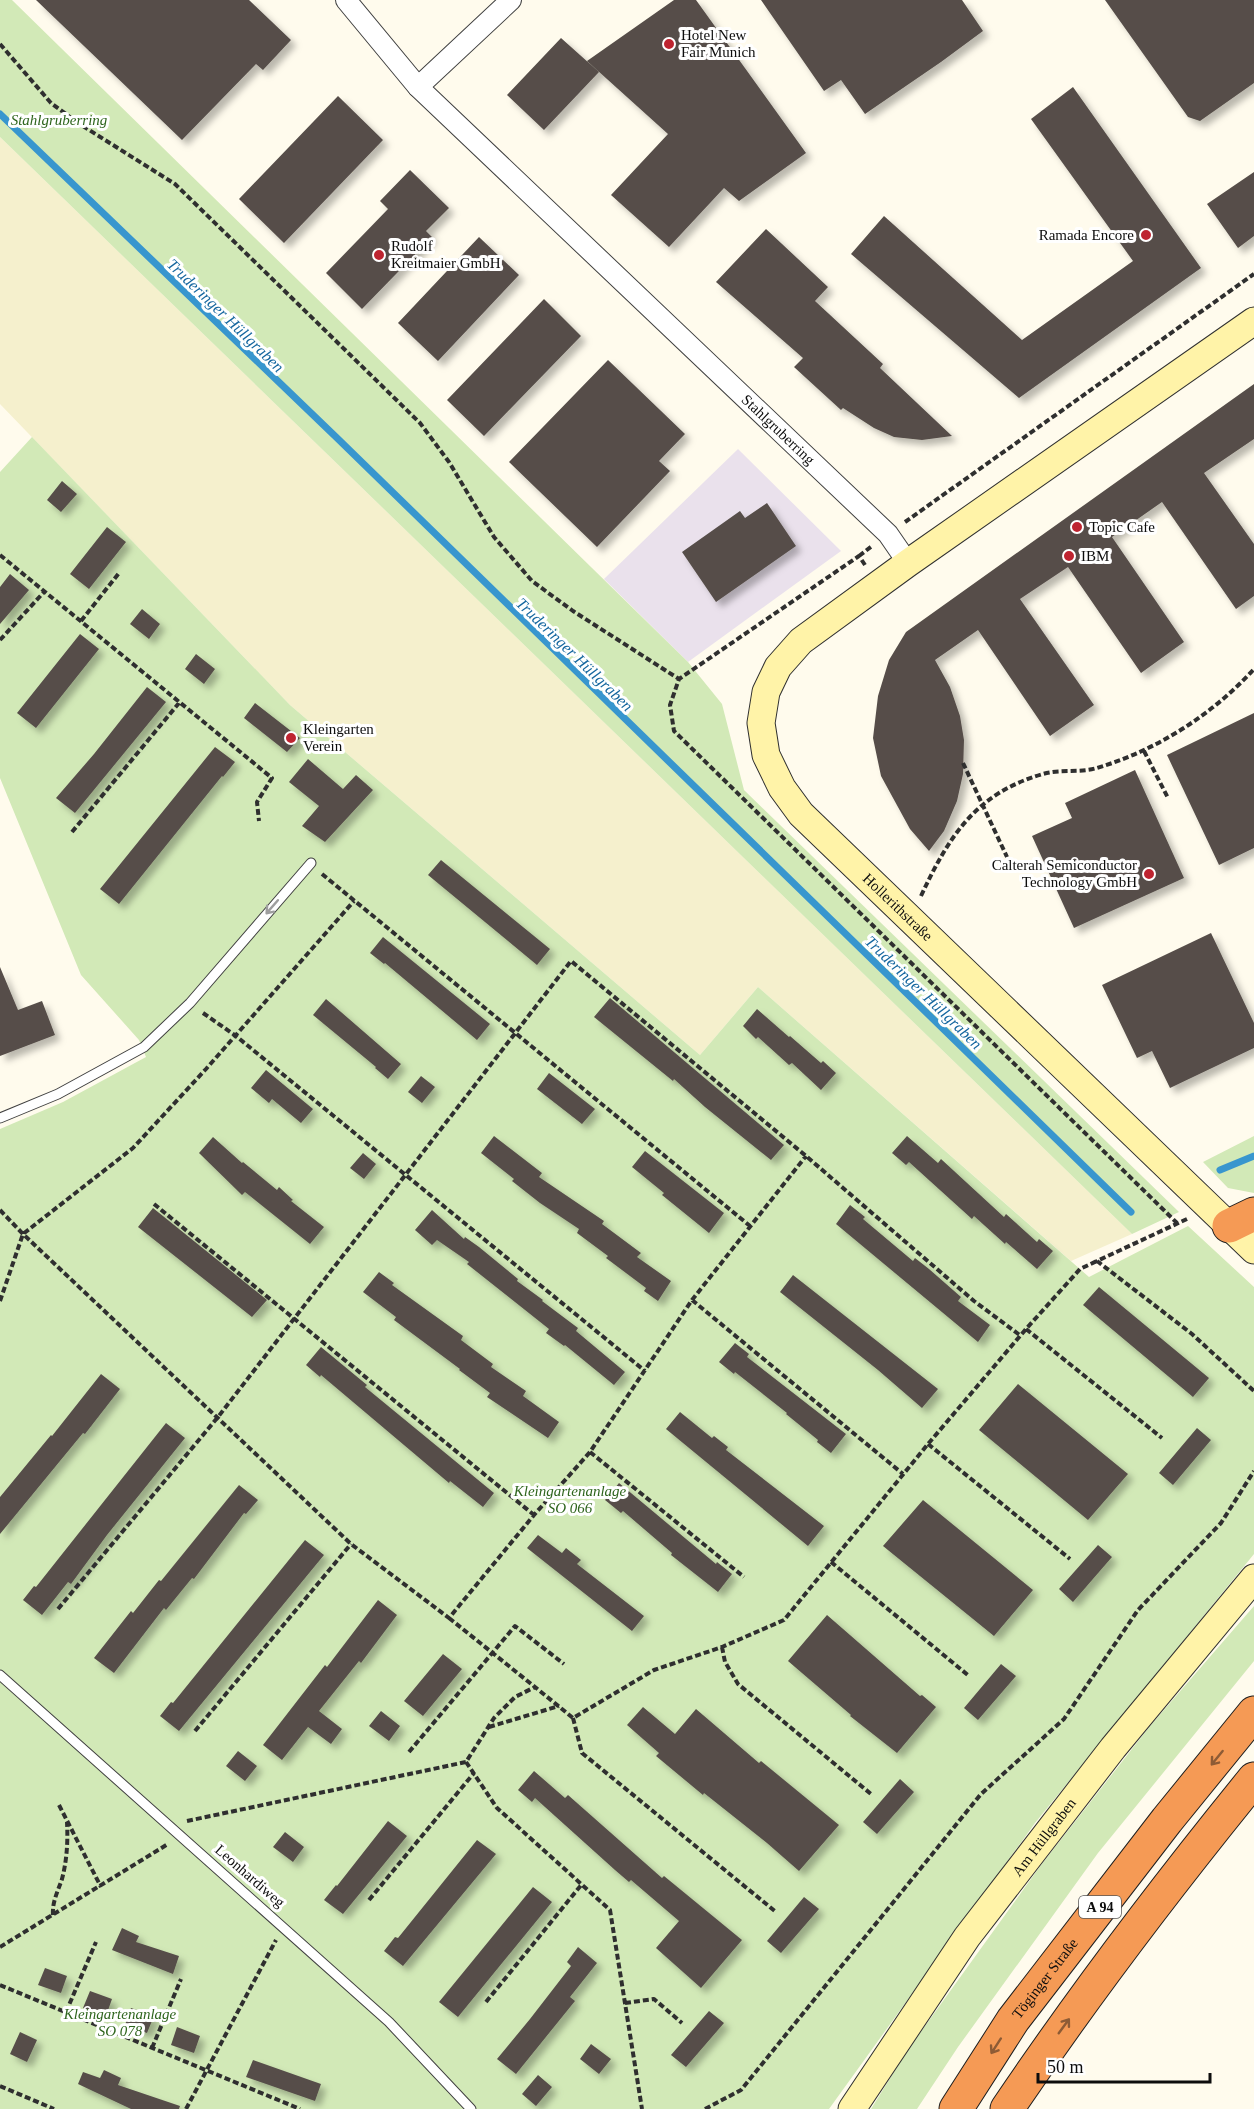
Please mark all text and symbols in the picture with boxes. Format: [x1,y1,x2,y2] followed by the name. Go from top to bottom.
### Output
[681,27,756,60] place label: Hotel New Fair Munich
[662,37,676,51] marker: Hotel New Fair Munich
[11,112,108,128] park label: Stahlgruberring
[1039,227,1134,243] place label: Ramada Encore
[1139,228,1153,242] marker: Ramada Encore
[391,238,501,271] place label: Rudolf Kreitmaier GmbH
[372,248,386,262] marker: Rudolf Kreitmaier GmbH
[163,255,287,376] water label: Truderinger Hüllgraben
[739,391,818,468] street label: Stahlgruberring
[1089,519,1155,535] place label: Topic Cafe
[1070,520,1084,534] marker: Topic Cafe
[1081,548,1109,564] place label: IBM
[1062,549,1076,563] marker: IBM
[512,594,636,715] water label: Truderinger Hüllgraben
[303,721,374,754] place label: Kleingarten Verein
[284,731,298,745] marker: Kleingarten Verein
[992,857,1137,890] place label: Calterah Semiconductor Technology GmbH
[1142,867,1156,881] marker: Calterah Semiconductor Technology GmbH
[860,870,936,944] street label: Hollerithstraße
[266,899,280,915] one-way arrow
[861,932,985,1053] water label: Truderinger Hüllgraben
[513,1483,627,1516] park label: Kleingartenanlage SO 066
[1211,1750,1224,1766] one-way arrow
[1009,1795,1079,1879] street label: Am Hüllgraben
[212,1842,288,1911] street label: Leonhardiweg
[1079,1896,1121,1918] road number: A 94
[1009,1935,1081,2022] street label: Töginger Straße
[63,2006,177,2039] park label: Kleingartenanlage SO 078
[1058,2019,1070,2035] one-way arrow
[990,2037,1002,2054] one-way arrow
[1038,2046,1210,2084] scale bar
[1047,2057,1084,2077] text: 50 m

